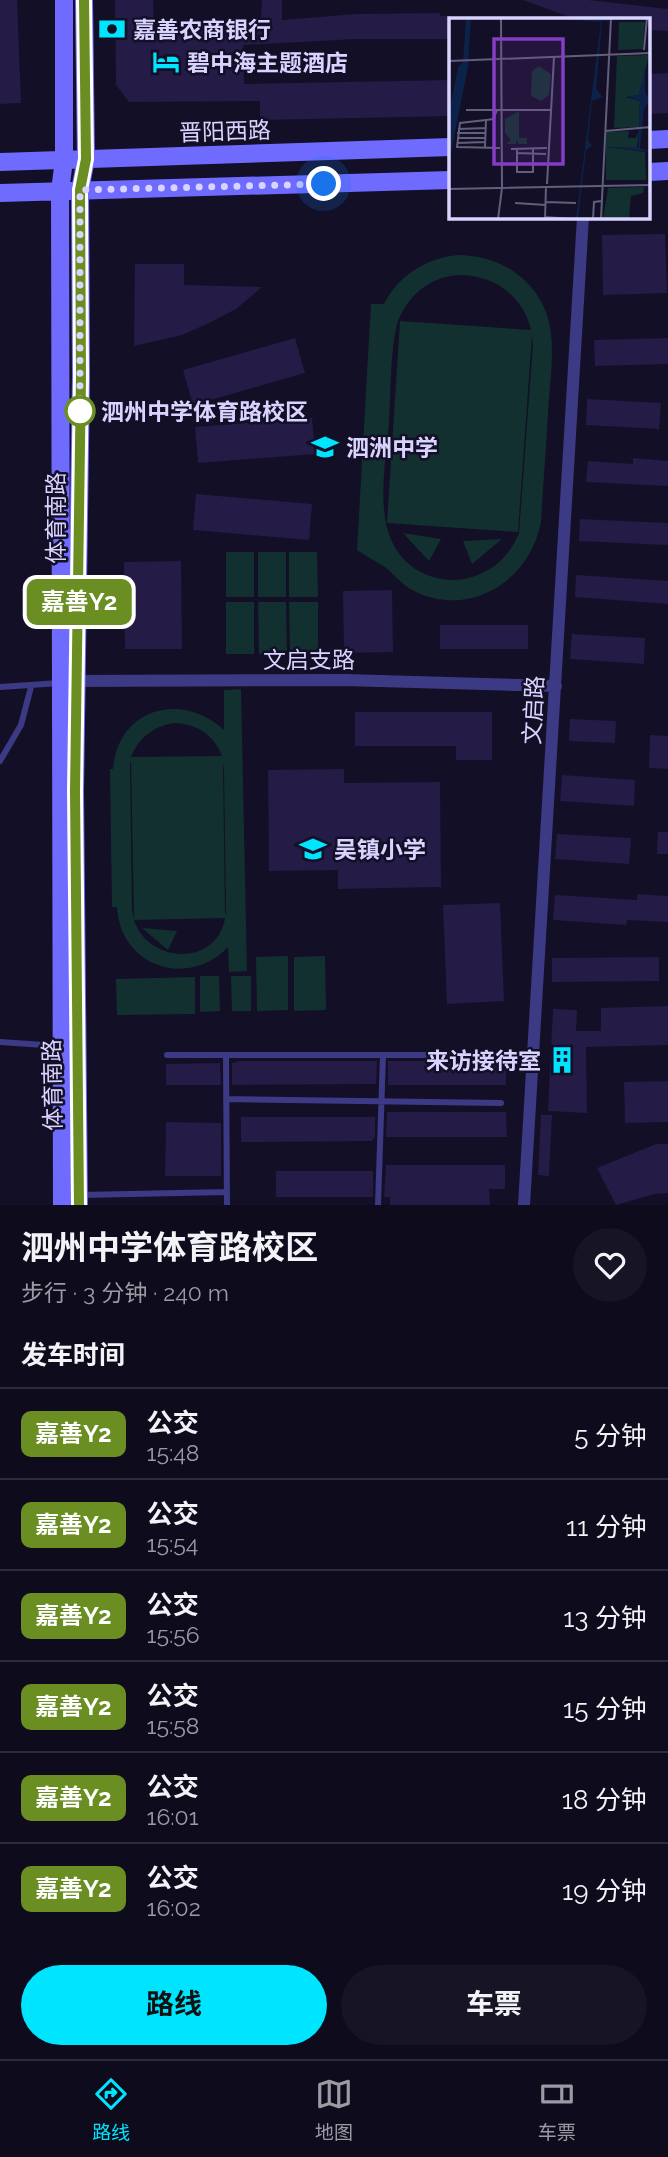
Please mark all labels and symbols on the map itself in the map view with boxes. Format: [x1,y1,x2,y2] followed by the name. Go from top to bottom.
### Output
[97,14,127,44] bank icon: 嘉善农商银行
[133,16,271,43] place label: 嘉善农商银行
[449,18,650,219] inset map
[151,47,181,77] hotel icon: 碧中海主题酒店
[187,49,348,76] place label: 碧中海主题酒店
[179,116,271,146] street label: 晋阳西路
[306,166,341,201] your location
[65,396,95,426] marker: 泗州中学体育路校区
[101,398,308,425] place label: 泗州中学体育路校区
[310,432,340,462] school or university icon: 泗洲中学
[346,434,438,461] place label: 泗洲中学
[42,472,69,564] street label: 体育南路
[30,579,128,625] line badge: 嘉善Y2
[263,646,355,673] street label: 文启支路
[518,675,548,745] street label: 文启路
[298,834,328,864] school or university icon: 吴镇小学
[334,836,426,863] place label: 吴镇小学
[38,1039,66,1131] street label: 体育南路
[547,1045,577,1075] building icon: 来访接待室
[426,1047,541,1074] place label: 来访接待室

